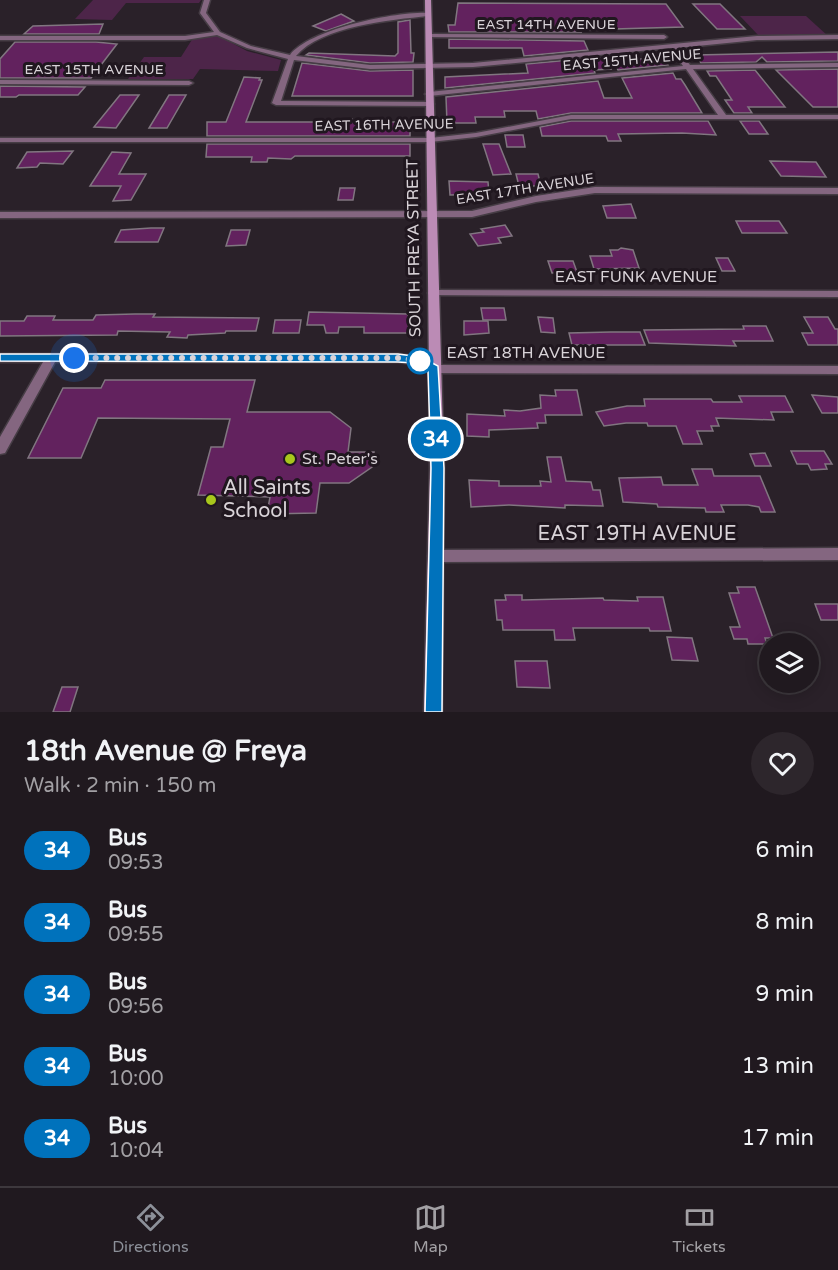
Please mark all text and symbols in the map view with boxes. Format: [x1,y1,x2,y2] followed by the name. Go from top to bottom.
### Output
[476,16,616,33] street label: EAST 14TH AVENUE
[562,45,702,75] street label: EAST 15TH AVENUE
[24,61,164,78] street label: EAST 15TH AVENUE
[314,115,454,135] street label: EAST 16TH AVENUE
[402,158,426,337] street label: SOUTH FREYA STREET
[455,170,595,208] street label: EAST 17TH AVENUE
[555,267,717,287] street label: EAST FUNK AVENUE
[59,343,89,373] your location
[446,343,606,363] street label: EAST 18TH AVENUE
[407,348,433,374] unlabelled marker
[409,420,463,458] line badge: 34
[423,427,449,452] text: 34
[302,449,378,469] place label: St. Peter's
[283,452,297,466] marker: St. Peter's
[223,476,311,523] place label: All Saints School
[204,493,218,507] marker: All Saints School
[538,522,736,546] street label: EAST 19TH AVENUE
[759,633,819,693] map controls
[759,633,819,693] button: layers
[751,732,814,795] button: heart
[24,734,307,768] text: 18th Avenue @ Freya
[24,774,216,798] text: Walk · 2 min · 150 m
[108,825,147,851] text: Bus
[755,837,814,863] text: 6 min
[44,838,70,863] text: 34
[108,851,163,875] text: 09:53
[108,897,147,923] text: Bus
[755,909,814,935] text: 8 min
[44,910,70,935] text: 34
[108,923,163,947] text: 09:55
[108,969,147,995] text: Bus
[755,981,814,1007] text: 9 min
[44,982,70,1007] text: 34
[108,995,163,1019] text: 09:56
[108,1041,147,1067] text: Bus
[742,1053,814,1079] text: 13 min
[44,1054,70,1079] text: 34
[108,1067,163,1091] text: 10:00
[108,1113,147,1139] text: Bus
[742,1125,814,1151] text: 17 min
[44,1126,70,1151] text: 34
[108,1139,163,1163] text: 10:04
[112,1201,189,1257] tab: Directions
[413,1201,448,1257] tab: Map
[672,1201,726,1257] tab: Tickets

